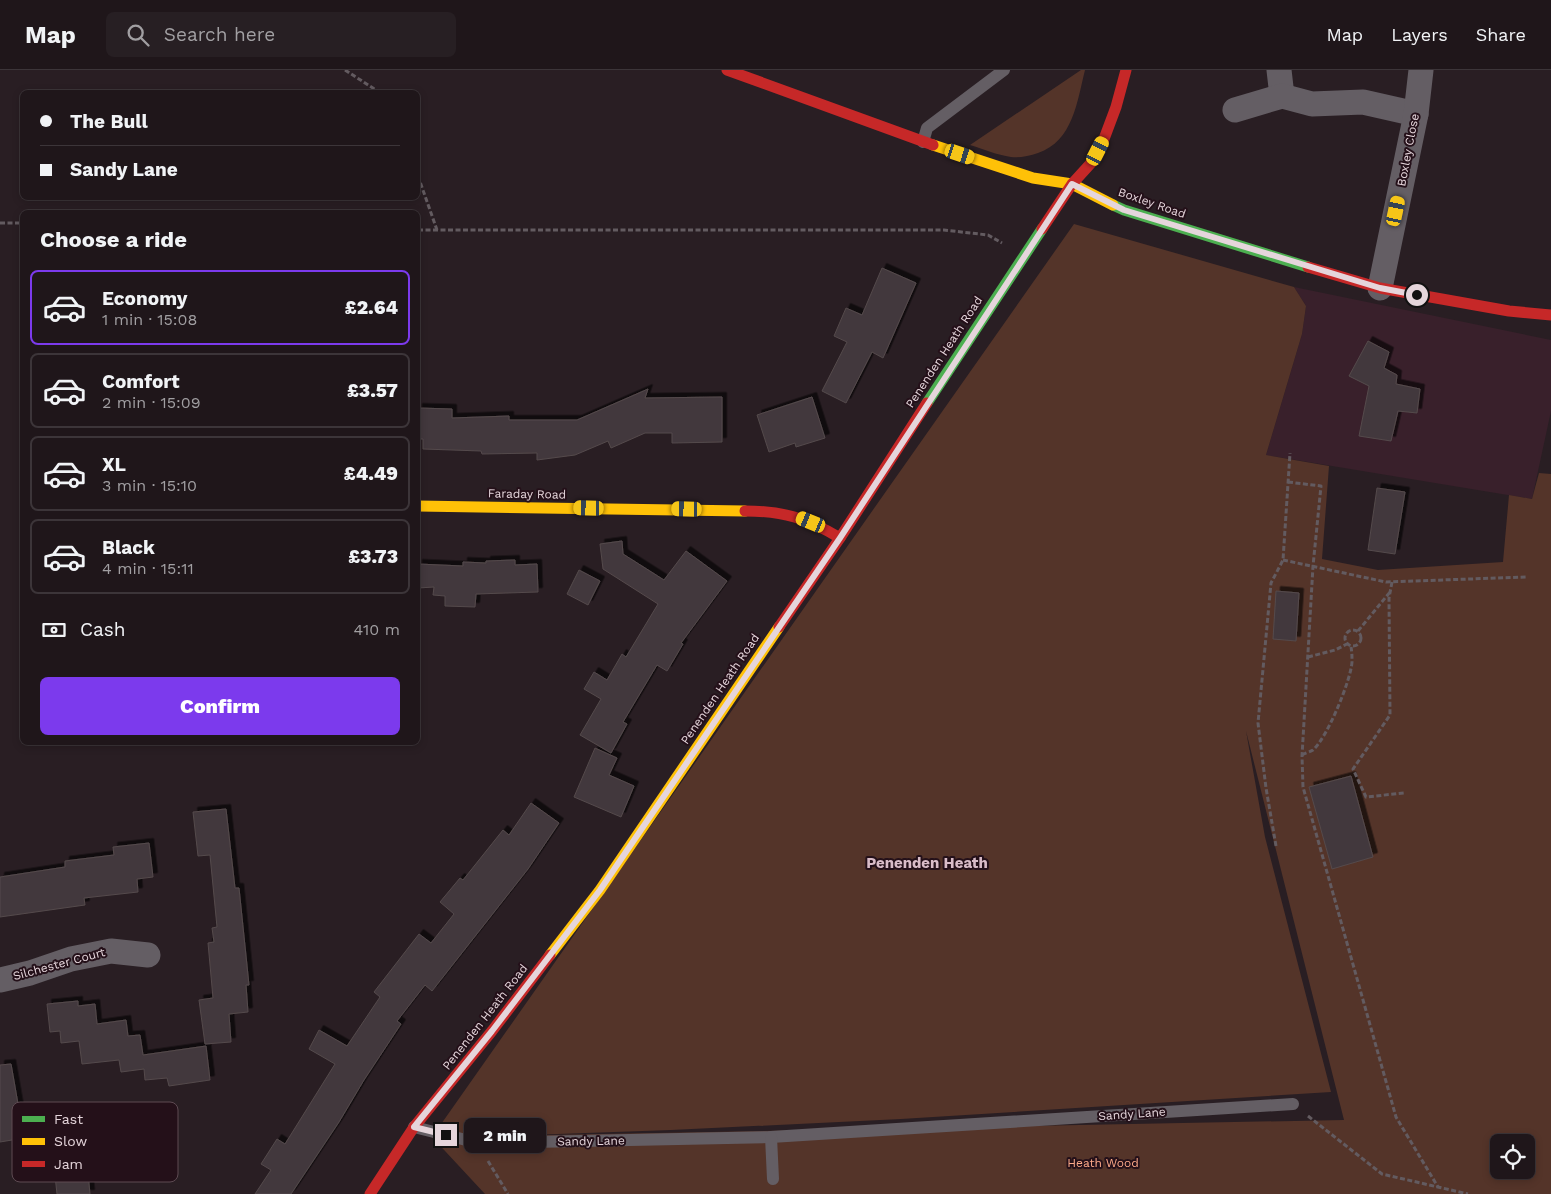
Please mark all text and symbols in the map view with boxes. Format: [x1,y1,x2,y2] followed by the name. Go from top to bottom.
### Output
[106,12,456,57] search box
[25,21,76,49] text: Map
[124,21,152,49] icon: search
[164,23,275,46] text: Search here
[1326,24,1363,45] text: Map
[1391,24,1448,45] text: Layers
[1476,24,1526,45] text: Share
[70,110,148,133] text: The Bull
[1394,112,1422,188] street label: Boxley Close
[1084,134,1111,168] car
[943,142,976,166] car
[70,158,178,181] text: Sandy Lane
[1116,185,1188,221] street label: Boxley Road
[1385,195,1406,227] car
[40,227,187,252] text: Choose a ride
[1406,284,1428,306] route start
[42,285,87,330] icon: car
[102,287,187,310] text: Economy
[903,294,985,410] street label: Penenden Heath Road
[345,296,398,319] text: £2.64
[102,310,197,329] text: 1 min · 15:08
[42,368,87,413] icon: car
[102,370,180,393] text: Comfort
[347,379,398,402] text: £3.57
[102,393,201,412] text: 2 min · 15:09
[42,451,87,496] icon: car
[102,453,126,476] text: XL
[344,462,398,485] text: £4.49
[102,476,197,495] text: 3 min · 15:10
[488,486,566,502] street label: Faraday Road
[573,500,604,516] car
[671,501,702,517] car
[794,509,827,535] car
[42,534,87,579] icon: car
[102,536,155,559] text: Black
[348,545,398,568] text: £3.73
[102,559,194,578] text: 4 min · 15:11
[40,616,68,644] icon: cash
[80,618,126,641] text: Cash
[354,620,400,639] text: 410 m
[678,631,762,747] street label: Penenden Heath Road
[40,677,400,735] button: Confirm
[866,854,988,872] district label: Penenden Heath
[11,945,107,983] street label: Silchester Court
[439,962,531,1072] street label: Penenden Heath Road
[12,1102,178,1182] legend
[1098,1105,1166,1123] street label: Sandy Lane
[54,1111,83,1127] text: Fast
[464,1118,546,1152] callout: 2 min
[435,1124,457,1146] route end
[483,1126,527,1145] text: 2 min
[54,1133,87,1149] text: Slow
[557,1133,625,1149] street label: Sandy Lane
[1490,1134,1535,1179] map controls
[1490,1134,1535,1179] button: locate
[54,1156,83,1172] text: Jam
[1067,1156,1139,1170] park label: Heath Wood

